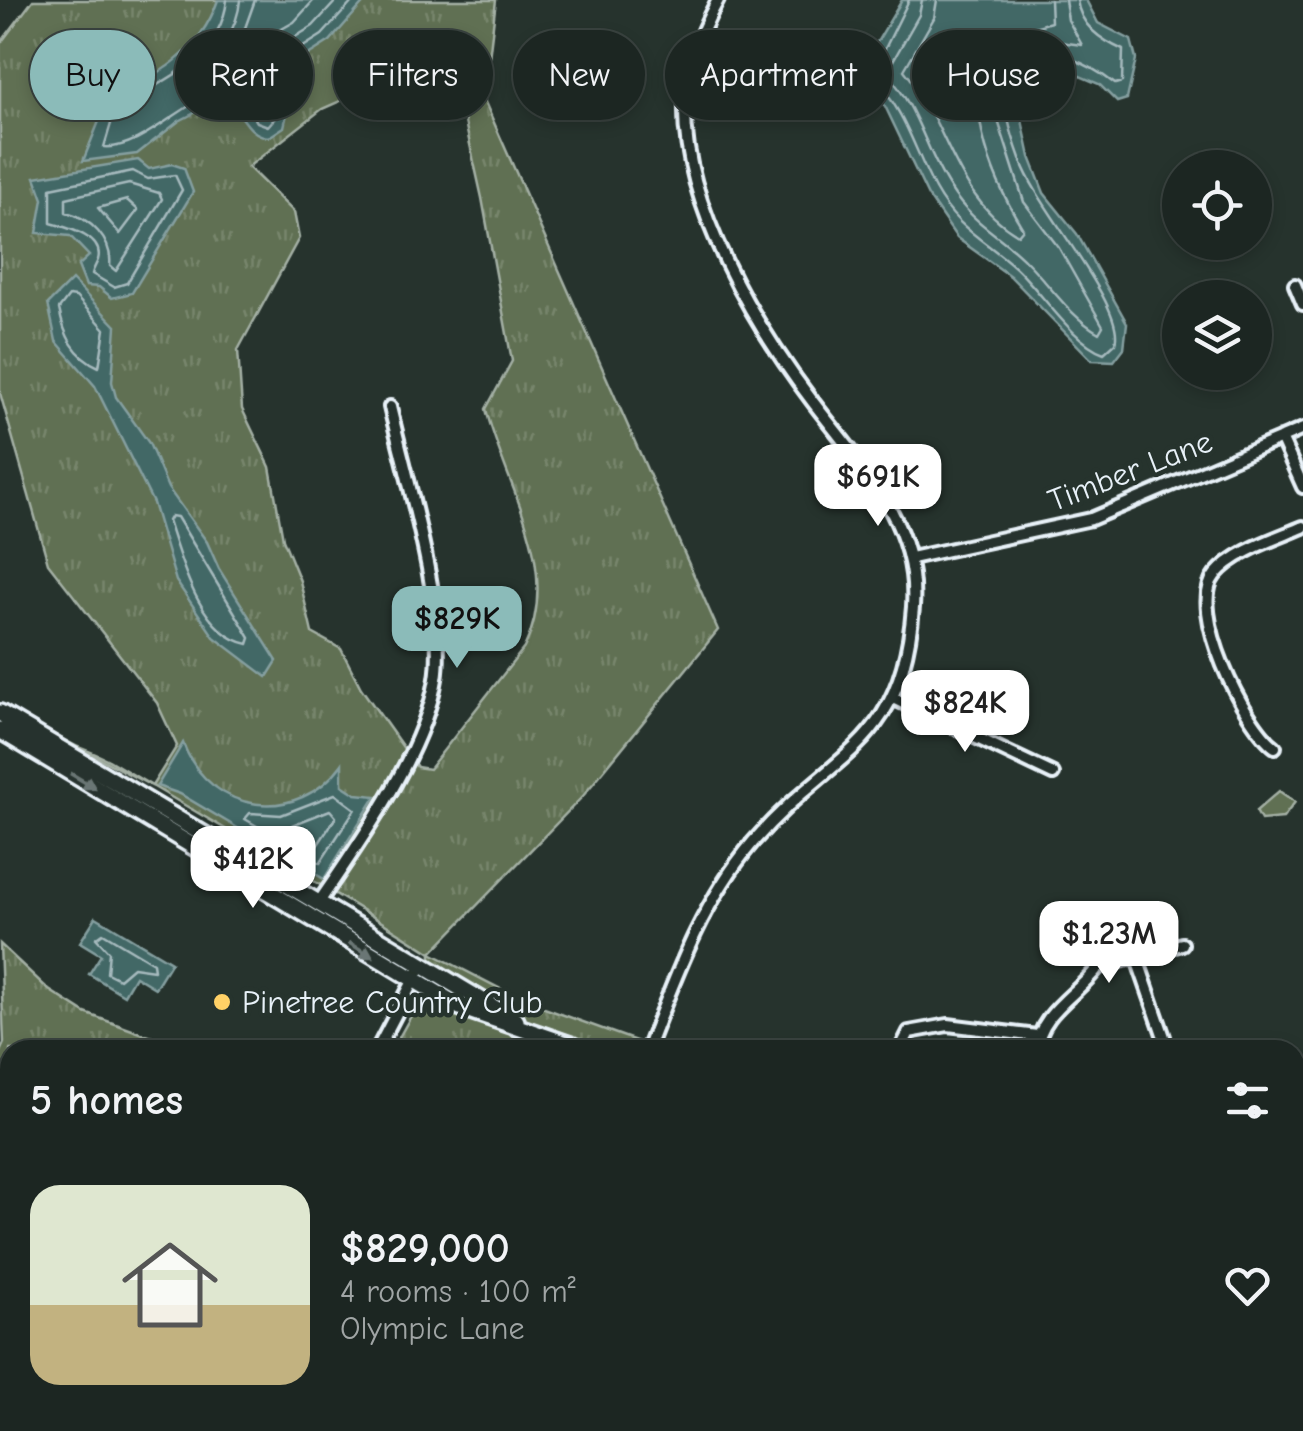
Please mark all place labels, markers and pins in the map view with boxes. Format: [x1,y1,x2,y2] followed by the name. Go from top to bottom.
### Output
[808,444,948,529] pin: $691K
[387,586,527,671] pin: $829K
[895,670,1035,755] pin: $824K
[183,826,323,911] pin: $412K
[1028,901,1190,986] pin: $1.23M
[242,984,543,1021] place label: Pinetree Country Club
[211,991,233,1013] marker: Pinetree Country Club

